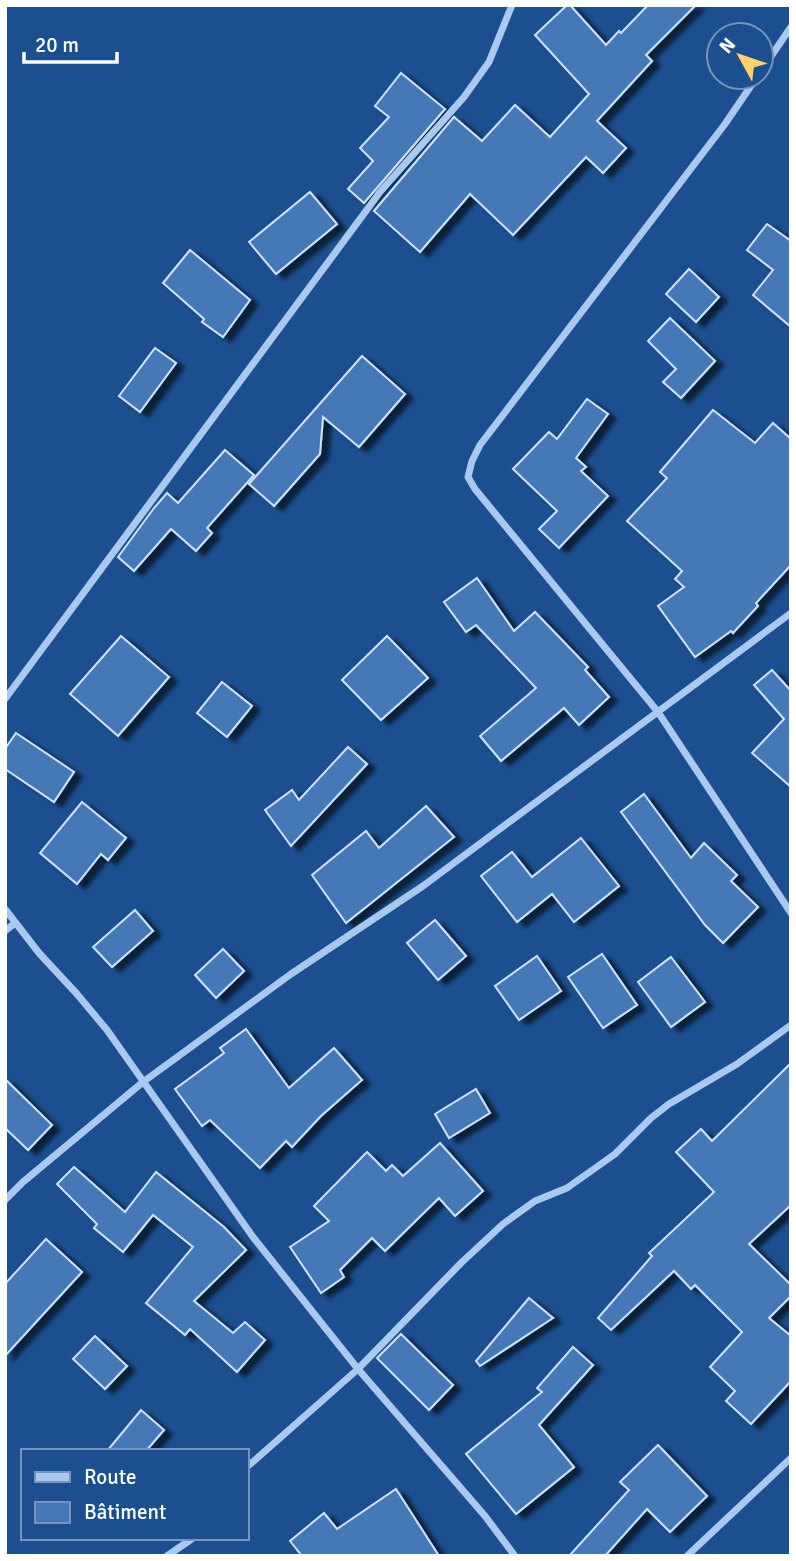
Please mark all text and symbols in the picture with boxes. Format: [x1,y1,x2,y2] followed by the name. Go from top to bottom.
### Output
[24,21,117,65] scale bar
[705,21,775,91] north arrow
[35,32,79,58] text: 20 m
[714,33,741,58] text: N
[21,1449,248,1540] legend
[84,1464,136,1490] text: Route
[84,1499,166,1525] text: Bâtiment

